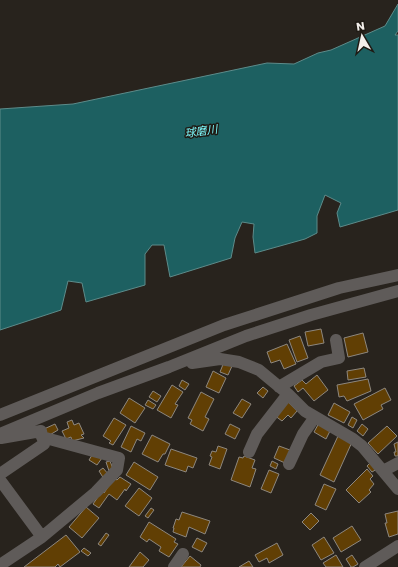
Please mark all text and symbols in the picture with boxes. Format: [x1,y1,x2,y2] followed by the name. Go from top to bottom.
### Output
[342,16,382,56] north arrow
[355,18,366,35] text: N
[184,121,219,141] water label: 球磨川

